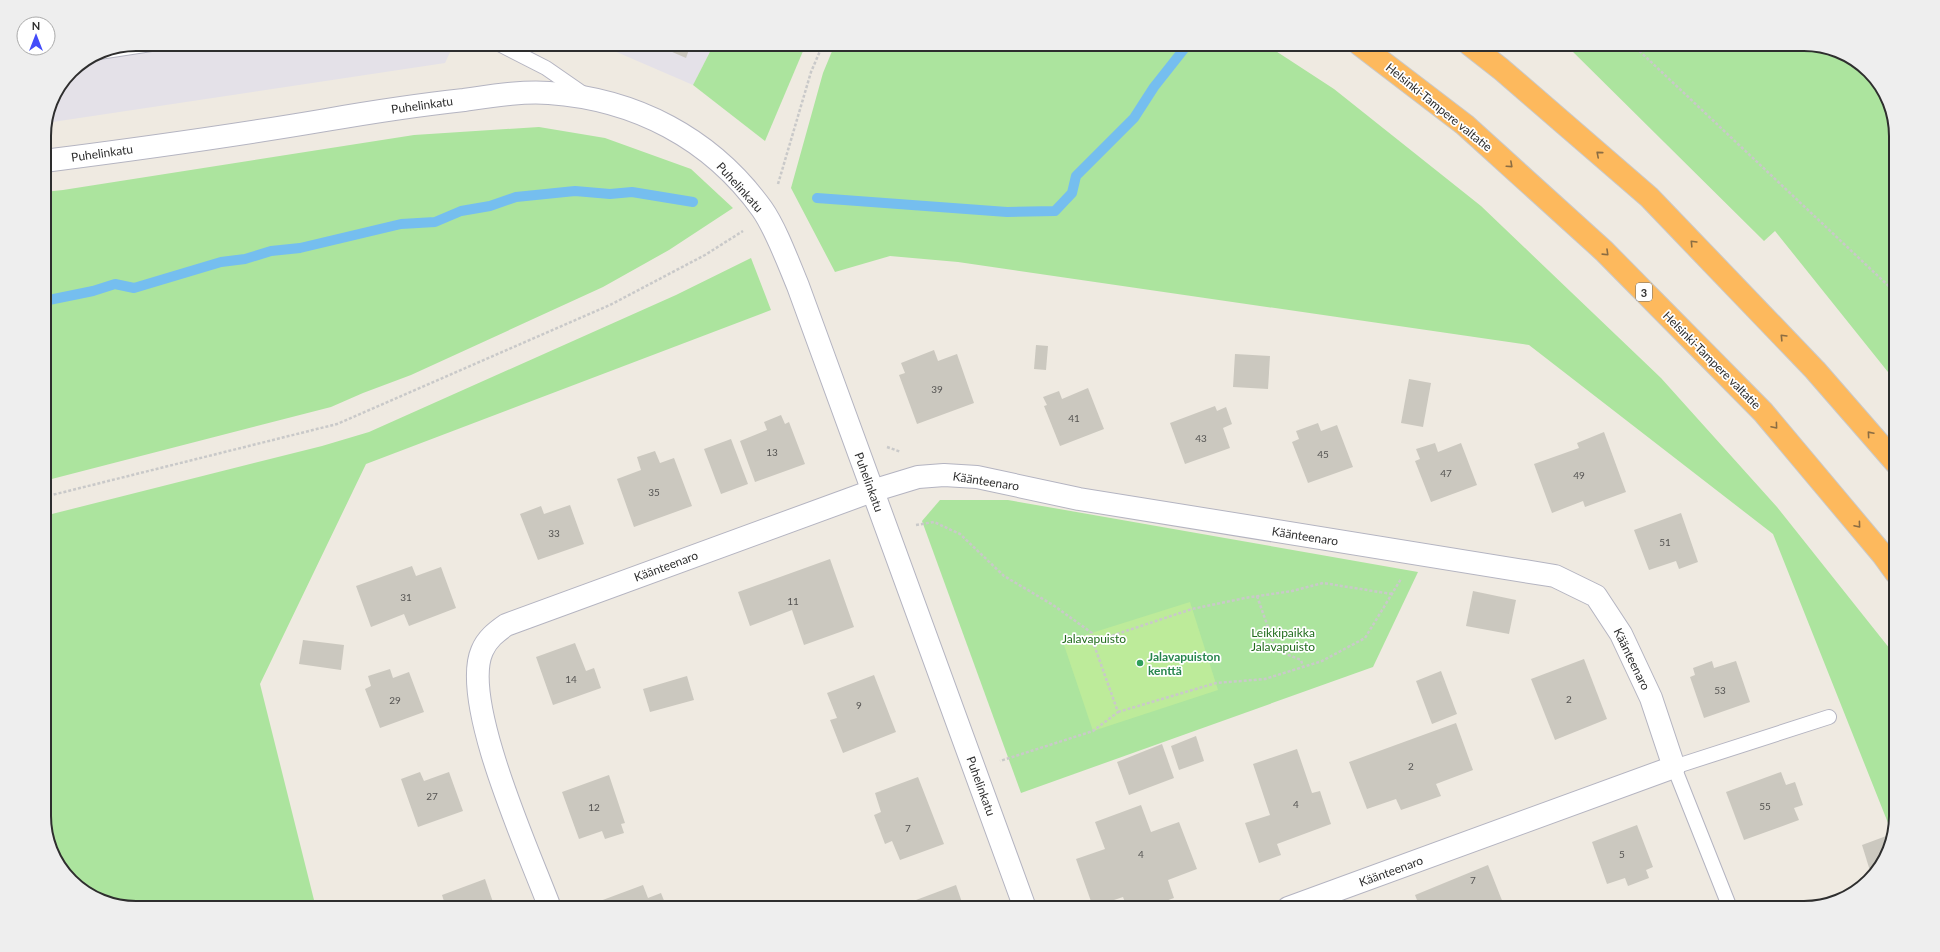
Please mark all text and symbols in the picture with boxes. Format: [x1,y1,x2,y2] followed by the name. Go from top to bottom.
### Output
[16,16,56,56] north arrow
[32,19,40,32] text: N
[1383,60,1495,154] street label: Helsinki-Tampere valtatie
[390,93,454,117] street label: Puhelinkatu
[70,141,134,165] street label: Puhelinkatu
[1596,151,1604,159] one-way arrow
[714,159,766,215] street label: Puhelinkatu
[1505,160,1512,167] one-way arrow
[1691,240,1698,248] one-way arrow
[1601,248,1609,255] one-way arrow
[1636,283,1652,301] road number: 3
[1660,308,1764,412] street label: Helsinki-Tampere valtatie
[1781,334,1788,342] one-way arrow
[931,383,943,395] house number: 39
[1068,412,1080,424] house number: 41
[1770,421,1777,428] one-way arrow
[1868,431,1875,438] one-way arrow
[1195,432,1207,444] house number: 43
[766,446,778,458] house number: 13
[1317,448,1329,460] house number: 45
[851,450,887,514] street label: Puhelinkatu
[1440,467,1452,479] house number: 47
[952,468,1020,494] street label: Käänteenaro
[1573,469,1585,481] house number: 49
[648,486,660,498] house number: 35
[1854,521,1861,528] one-way arrow
[1271,523,1339,549] street label: Käänteenaro
[548,527,560,539] house number: 33
[1659,536,1671,548] house number: 51
[632,547,700,585] street label: Käänteenaro
[400,591,412,603] house number: 31
[787,595,799,607] house number: 11
[1251,625,1315,654] park label: Leikkipaikka Jalavapuisto
[1611,626,1654,693] street label: Käänteenaro
[1062,631,1126,646] park label: Jalavapuisto
[1148,649,1220,678] place label: Jalavapuiston kenttä
[1135,658,1145,668] marker: Jalavapuiston kenttä
[565,673,577,685] house number: 14
[1714,684,1726,696] house number: 53
[1566,693,1572,705] house number: 2
[389,694,401,706] house number: 29
[856,699,862,711] house number: 9
[963,754,999,818] street label: Puhelinkatu
[1408,760,1414,772] house number: 2
[426,790,438,802] house number: 27
[1293,798,1299,810] house number: 4
[1759,800,1771,812] house number: 55
[588,801,600,813] house number: 12
[905,822,911,834] house number: 7
[1138,848,1144,860] house number: 4
[1619,848,1625,860] house number: 5
[1357,852,1425,890] street label: Käänteenaro
[1470,874,1476,886] house number: 7

